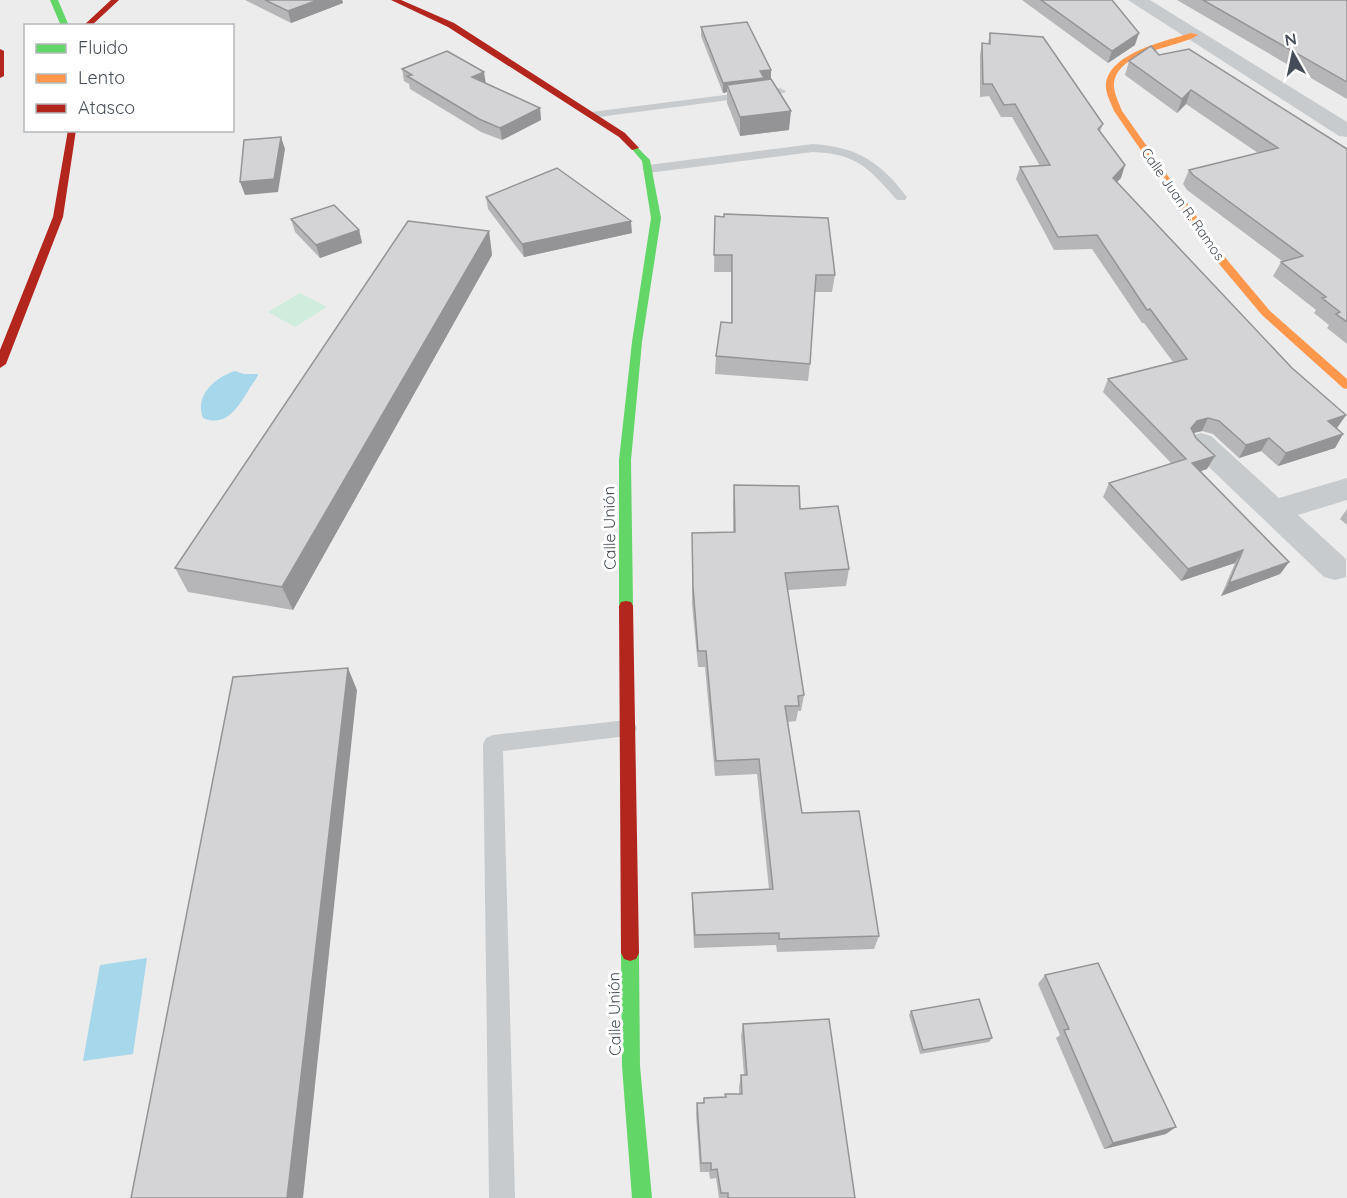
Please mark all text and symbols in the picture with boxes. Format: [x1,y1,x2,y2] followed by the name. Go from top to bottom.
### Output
[24,24,234,132] legend
[1263,24,1323,84] north arrow
[1283,28,1298,50] text: N
[78,36,128,59] text: Fluido
[78,66,125,89] text: Lento
[78,96,135,119] text: Atasco
[1137,144,1229,264] street label: Calle Juan R. Ramos
[598,486,620,570] street label: Calle Unión
[603,972,625,1056] street label: Calle Unión

